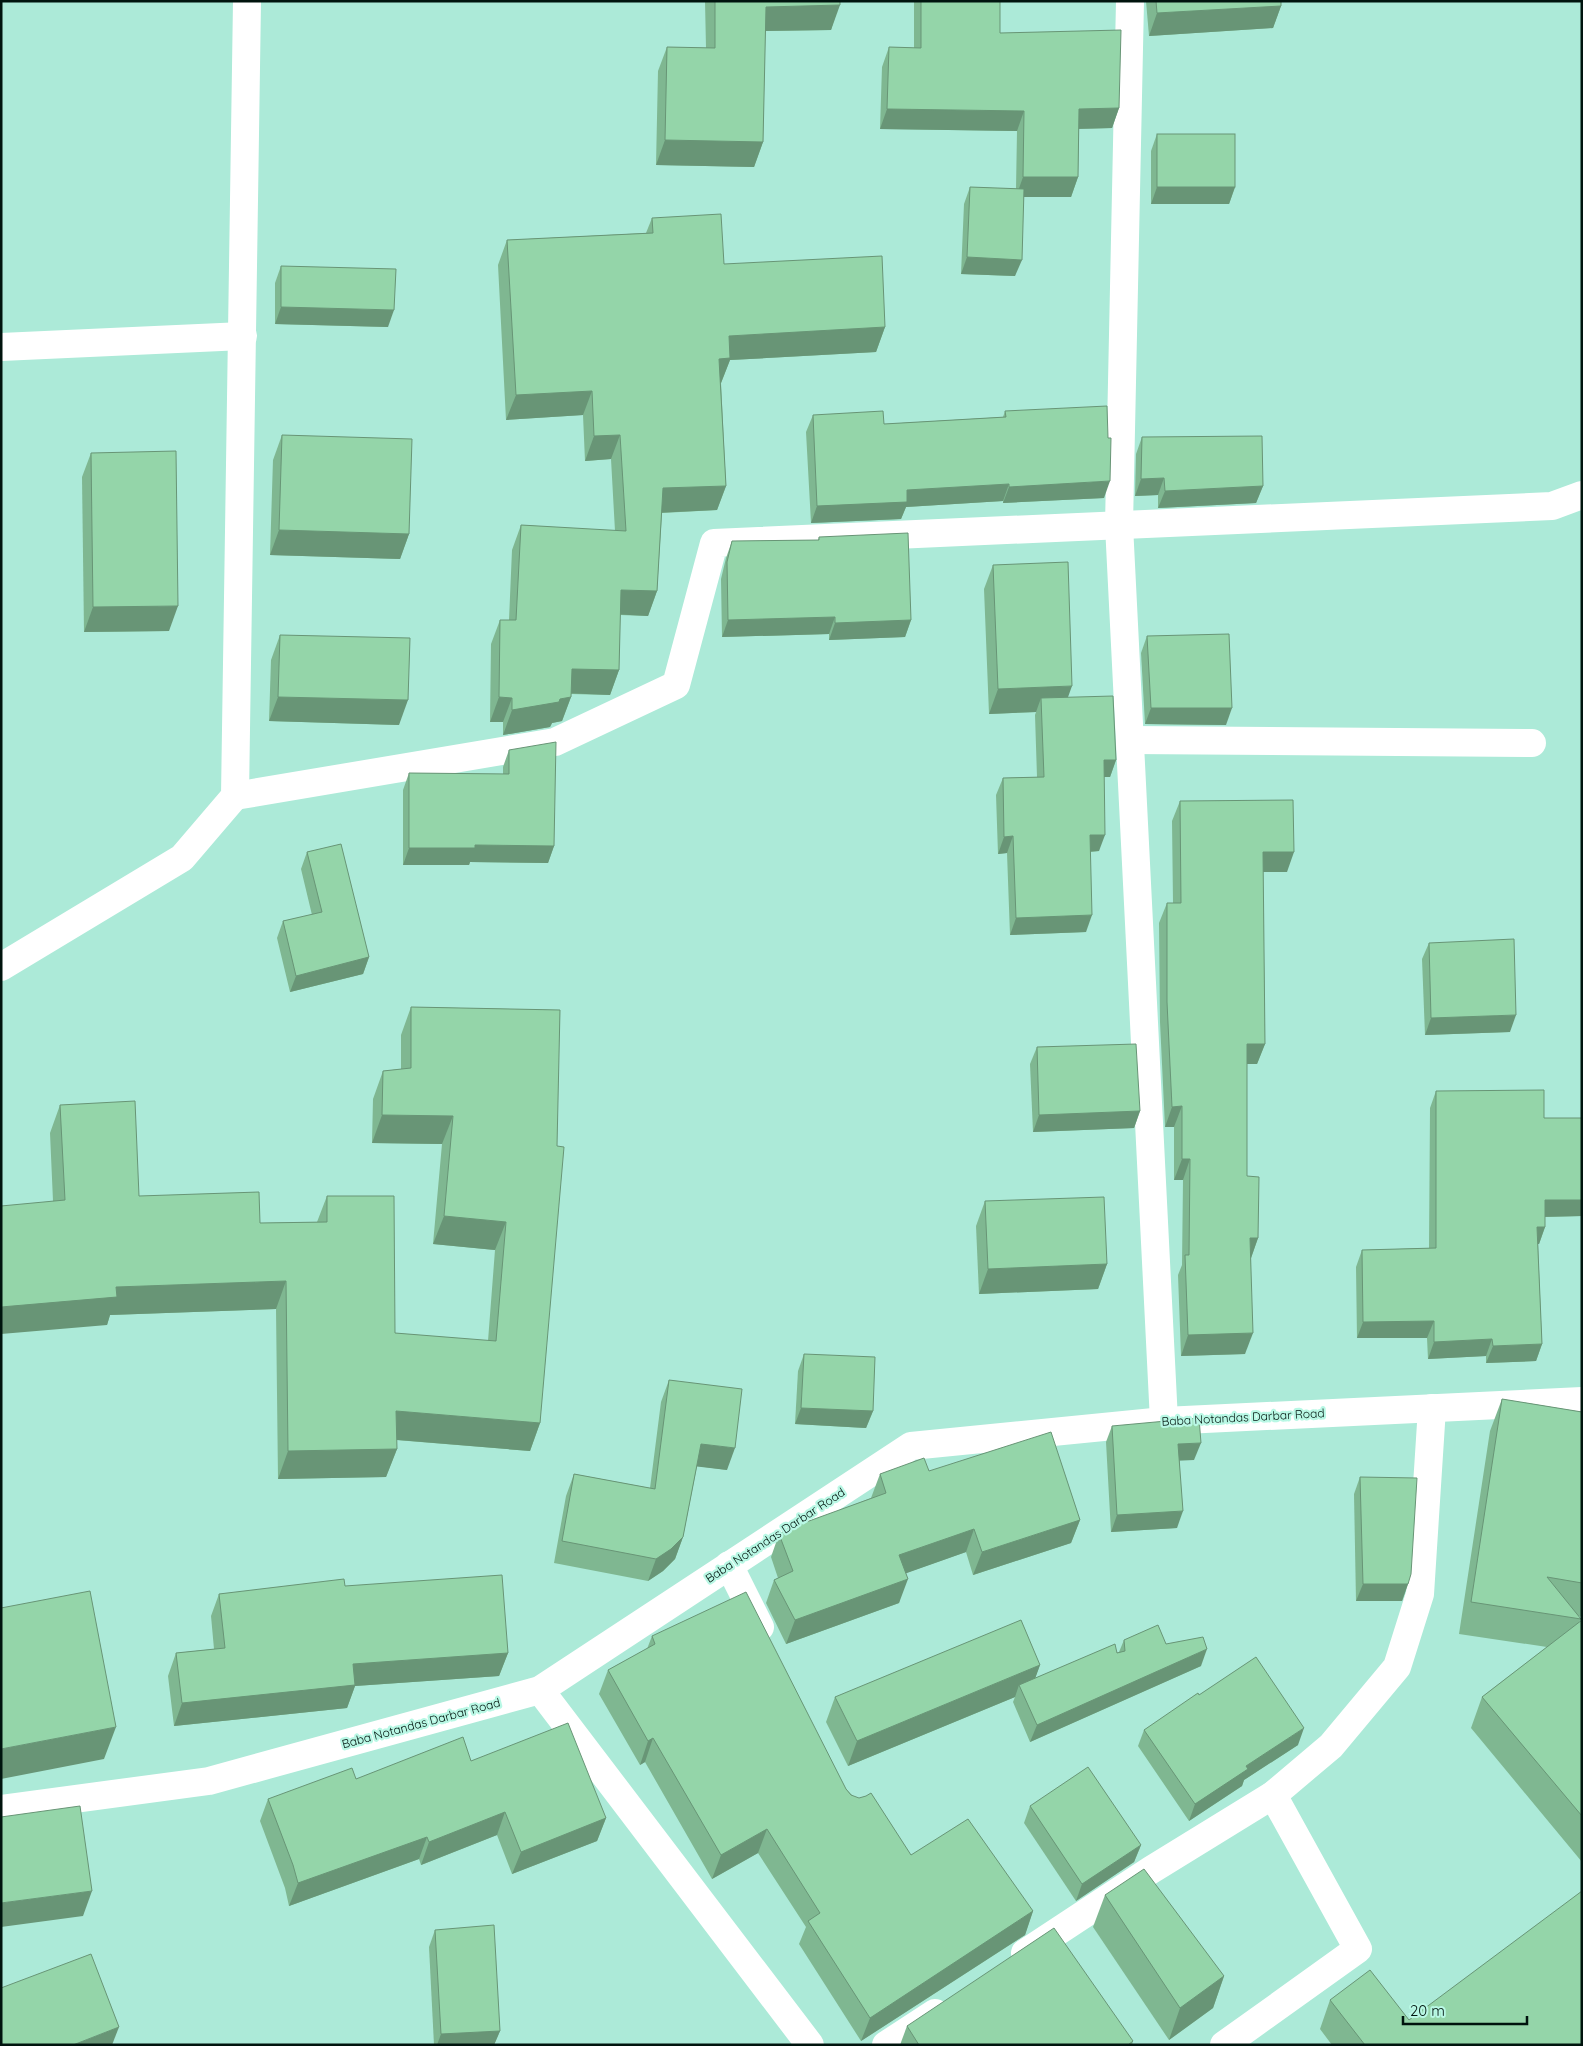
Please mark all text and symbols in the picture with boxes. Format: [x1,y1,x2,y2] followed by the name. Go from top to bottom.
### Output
[1161,1405,1325,1429] street label: Baba Notandas Darbar Road
[702,1484,848,1586] street label: Baba Notandas Darbar Road
[340,1695,502,1751] street label: Baba Notandas Darbar Road
[1403,1994,1527,2026] scale bar
[1410,2001,1445,2020] text: 20 m

